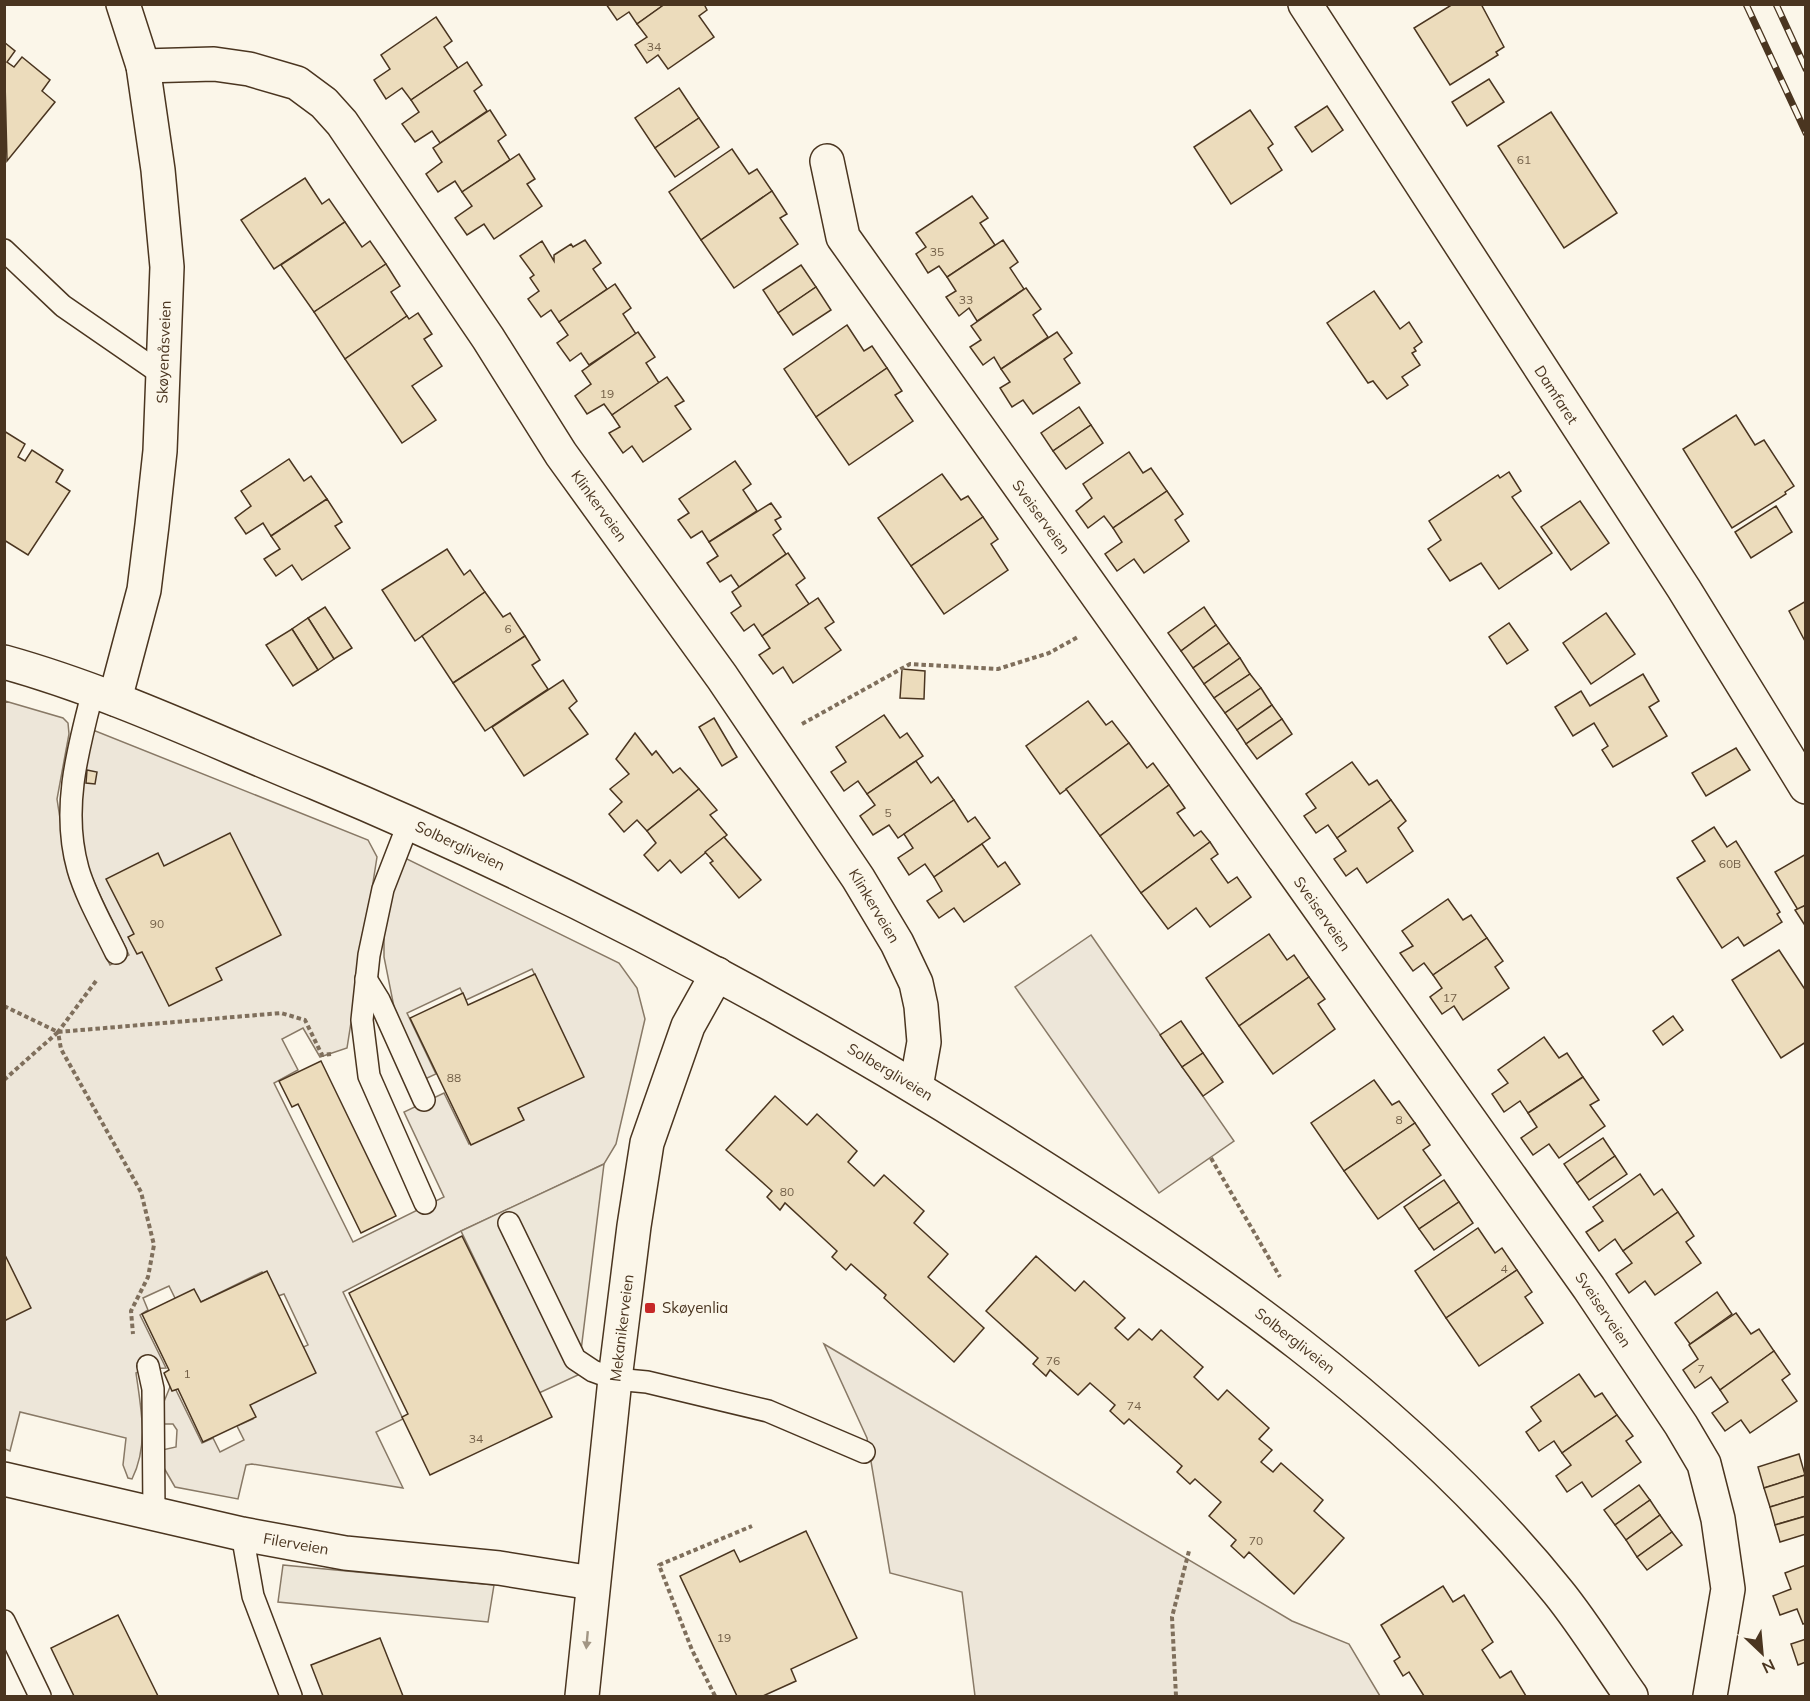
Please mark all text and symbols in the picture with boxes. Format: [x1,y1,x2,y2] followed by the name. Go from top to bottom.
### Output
[647,39,661,54] house number: 34
[1517,152,1531,167] house number: 61
[930,244,944,259] house number: 35
[959,292,973,307] house number: 33
[152,300,175,404] street label: Skøyenåsveien
[1530,362,1582,428] street label: Damfaret
[600,386,614,401] house number: 19
[567,466,632,545] street label: Klinkerveien
[1008,476,1075,557] street label: Sveiserveien
[504,621,512,636] house number: 6
[884,805,892,820] house number: 5
[412,816,508,875] street label: Solbergliveien
[1719,856,1741,871] house number: 60B
[845,865,904,946] street label: Klinkerveien
[1290,873,1355,955] street label: Sveiserveien
[150,916,164,931] house number: 90
[1443,990,1457,1005] house number: 17
[844,1039,937,1105] street label: Solbergliveien
[447,1070,461,1085] house number: 88
[1395,1112,1403,1127] house number: 8
[780,1184,794,1199] house number: 80
[1500,1261,1508,1276] house number: 4
[1571,1268,1636,1351] street label: Sveiserveien
[605,1273,638,1383] street label: Mekanikerveien
[662,1298,728,1317] place label: Skøyenlia
[643,1301,657,1315] marker: Skøyenlia
[1251,1303,1339,1378] street label: Solbergliveien
[1046,1353,1060,1368] house number: 76
[1697,1361,1705,1376] house number: 7
[183,1366,191,1381] house number: 1
[1127,1398,1141,1413] house number: 74
[469,1431,483,1446] house number: 34
[262,1528,330,1559] street label: Filerveien
[1249,1533,1263,1548] house number: 70
[1732,1623,1792,1683] north arrow
[582,1630,592,1649] one-way arrow
[717,1630,731,1645] house number: 19
[1759,1655,1778,1678] text: N

